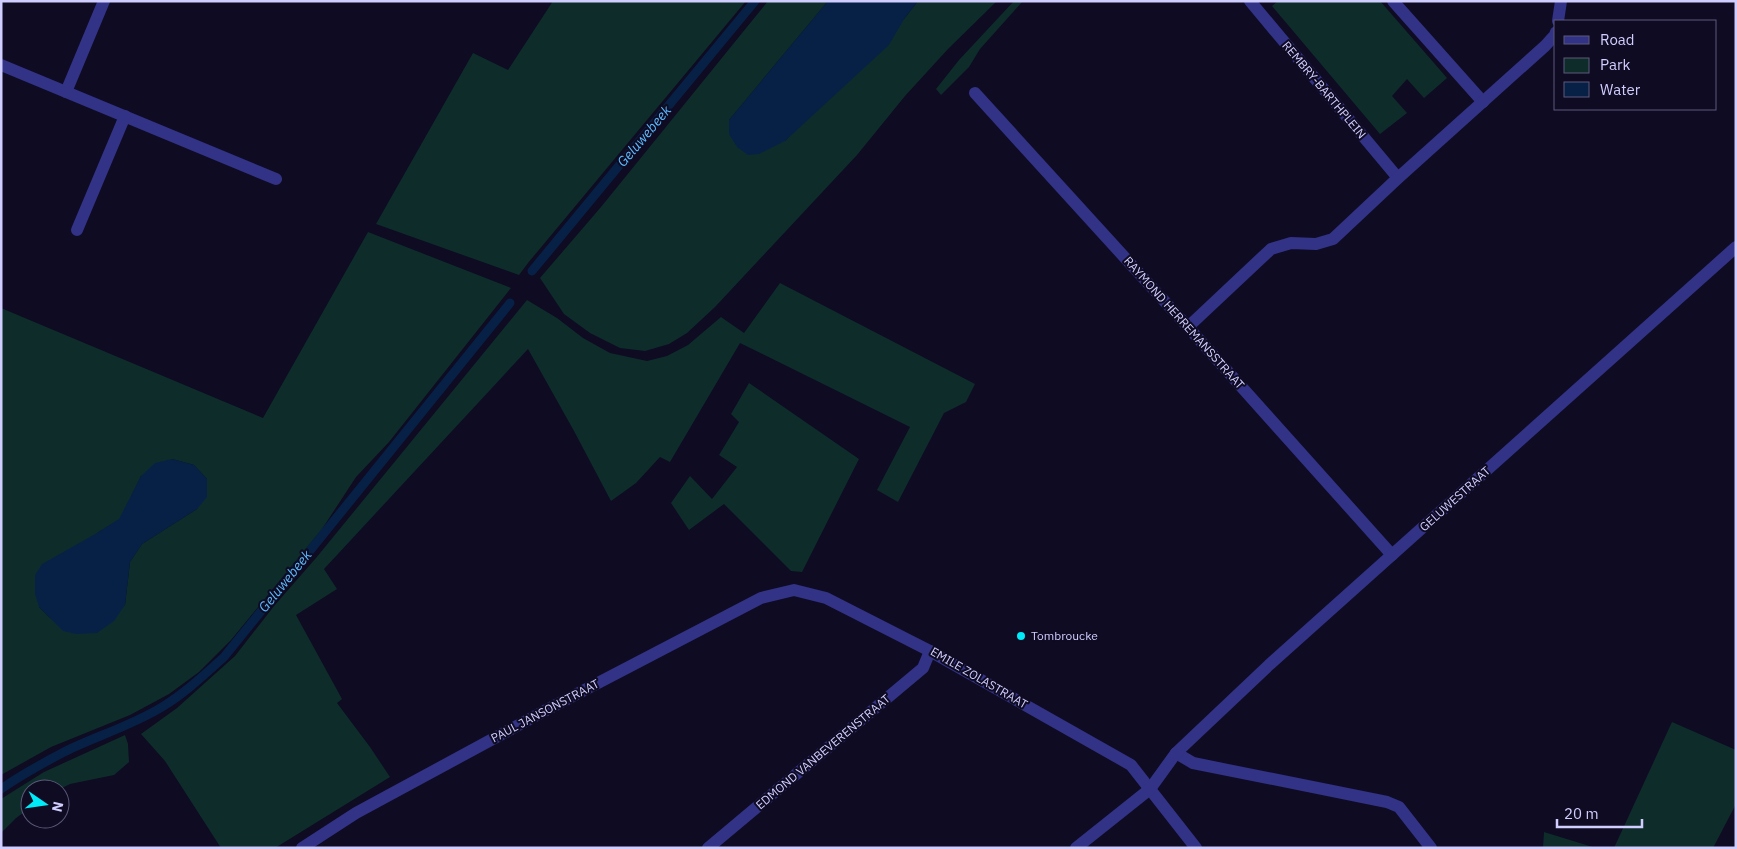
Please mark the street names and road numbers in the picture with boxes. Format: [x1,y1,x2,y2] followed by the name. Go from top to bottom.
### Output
[1279,38,1370,141] street label: REMBRY-BARTHPLEIN
[1121,253,1248,392] street label: RAYMOND HERREMANSSTRAAT
[1416,463,1493,534] street label: GELUWESTRAAT
[928,644,1031,712] street label: EMILE ZOLASTRAAT
[488,676,602,745] street label: PAUL JANSONSTRAAT
[752,691,893,812] street label: EDMOND VANBEVERENSTRAAT

